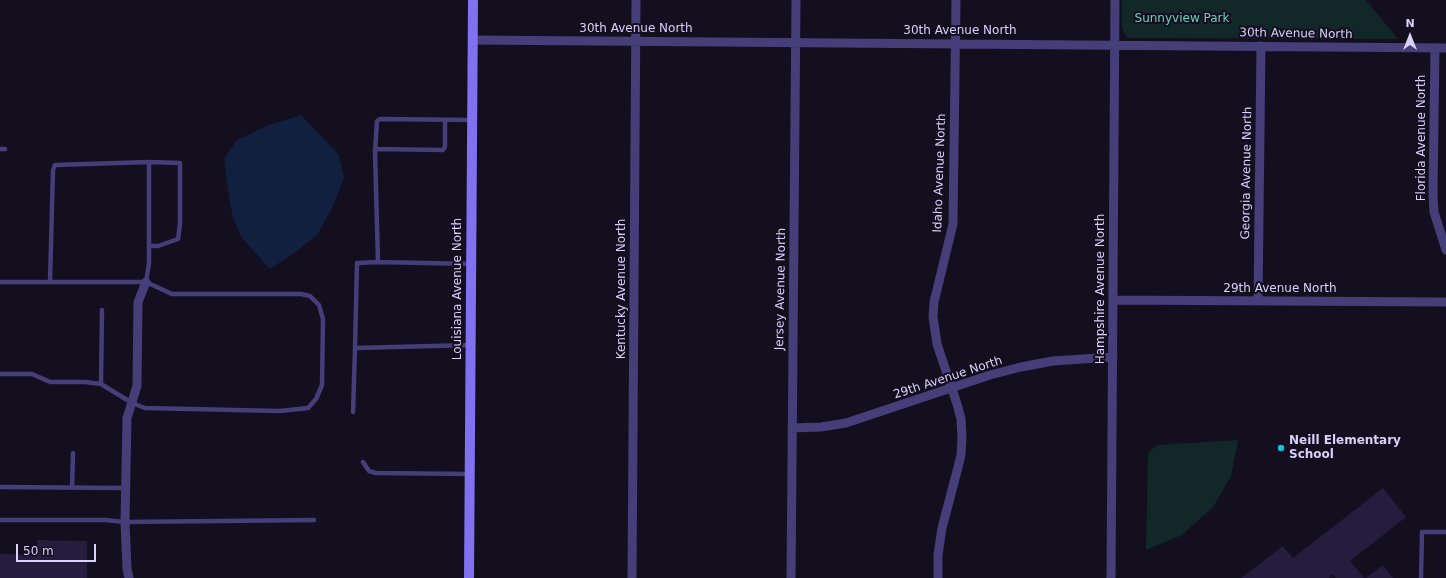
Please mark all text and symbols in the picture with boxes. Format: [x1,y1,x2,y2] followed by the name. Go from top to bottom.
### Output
[1135,12,1229,26] park label: Sunnyview Park
[1390,16,1430,56] north arrow
[1405,17,1415,30] text: N
[579,22,693,36] street label: 30th Avenue North
[903,24,1017,38] street label: 30th Avenue North
[1239,26,1353,42] street label: 30th Avenue North
[1415,75,1429,201] street label: Florida Avenue North
[1239,106,1255,240] street label: Georgia Avenue North
[931,113,949,233] street label: Idaho Avenue North
[1094,214,1108,364] street label: Hampshire Avenue North
[451,218,465,360] street label: Louisiana Avenue North
[615,219,629,359] street label: Kentucky Avenue North
[773,228,789,350] street label: Jersey Avenue North
[1223,282,1337,296] street label: 29th Avenue North
[892,354,1004,402] street label: 29th Avenue North
[1289,434,1401,462] place label: Neill Elementary School
[1276,443,1286,453] marker: Neill Elementary School
[18,536,98,562] scale bar
[23,544,54,558] text: 50 m

